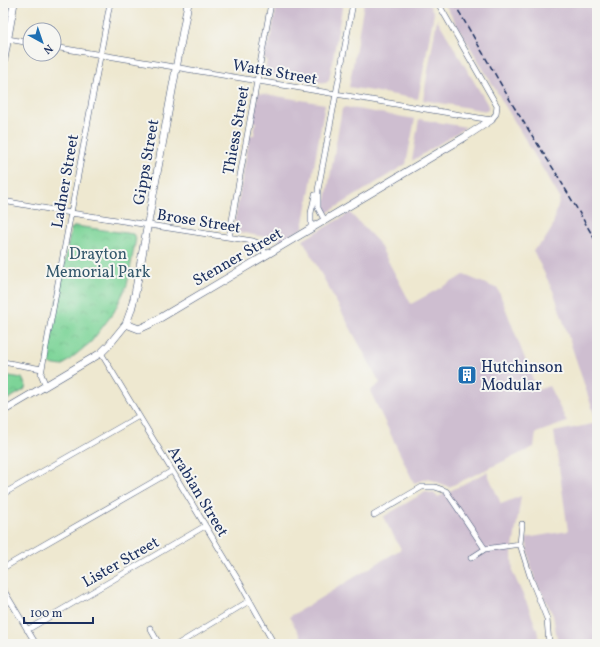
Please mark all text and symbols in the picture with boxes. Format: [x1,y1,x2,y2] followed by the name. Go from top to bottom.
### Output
[22,22,62,62] north arrow
[40,40,55,57] text: N
[231,55,319,91] street label: Watts Street
[218,84,256,176] street label: Thiess Street
[129,117,165,207] street label: Gipps Street
[47,132,85,230] street label: Ladner Street
[155,204,243,240] street label: Brose Street
[189,223,287,292] street label: Stenner Street
[46,244,151,284] park label: Drayton Memorial Park
[481,357,563,397] place label: Hutchinson Modular
[456,364,478,386] building icon: Hutchinson Modular
[162,443,233,542] street label: Arabian Street
[78,532,164,594] street label: Lister Street
[24,599,93,625] scale bar
[30,606,63,622] text: 100 m

